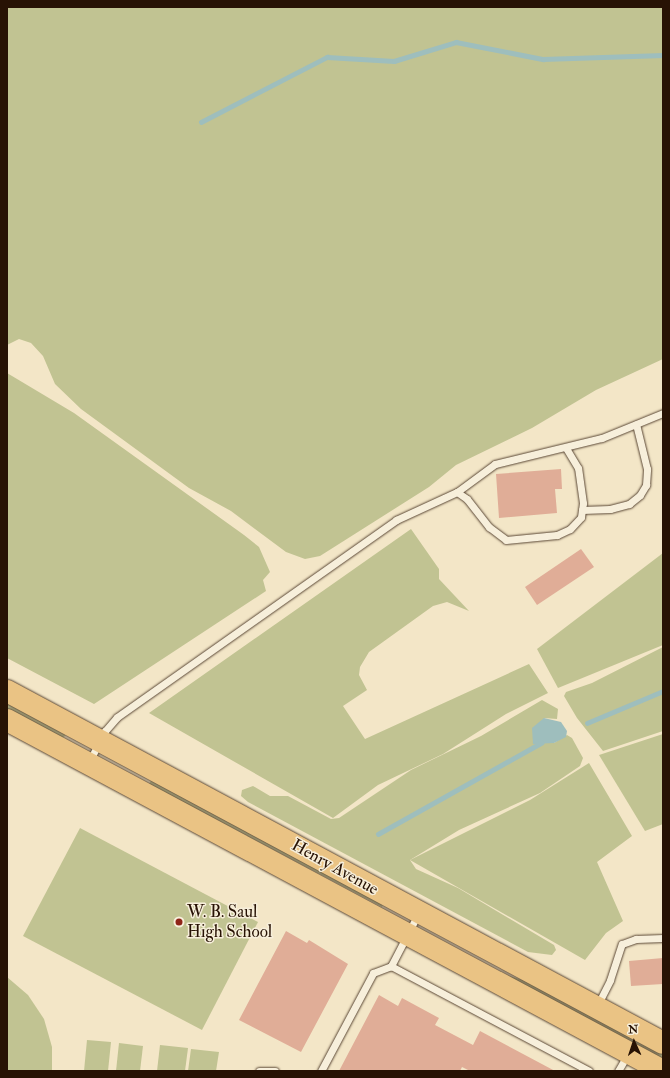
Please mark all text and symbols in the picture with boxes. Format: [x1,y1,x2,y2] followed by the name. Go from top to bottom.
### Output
[288,835,382,899] street label: Henry Avenue
[187,902,272,942] place label: W. B. Saul High School
[174,917,184,927] marker: W. B. Saul High School
[614,1022,654,1062] north arrow
[628,1023,639,1036] text: N

